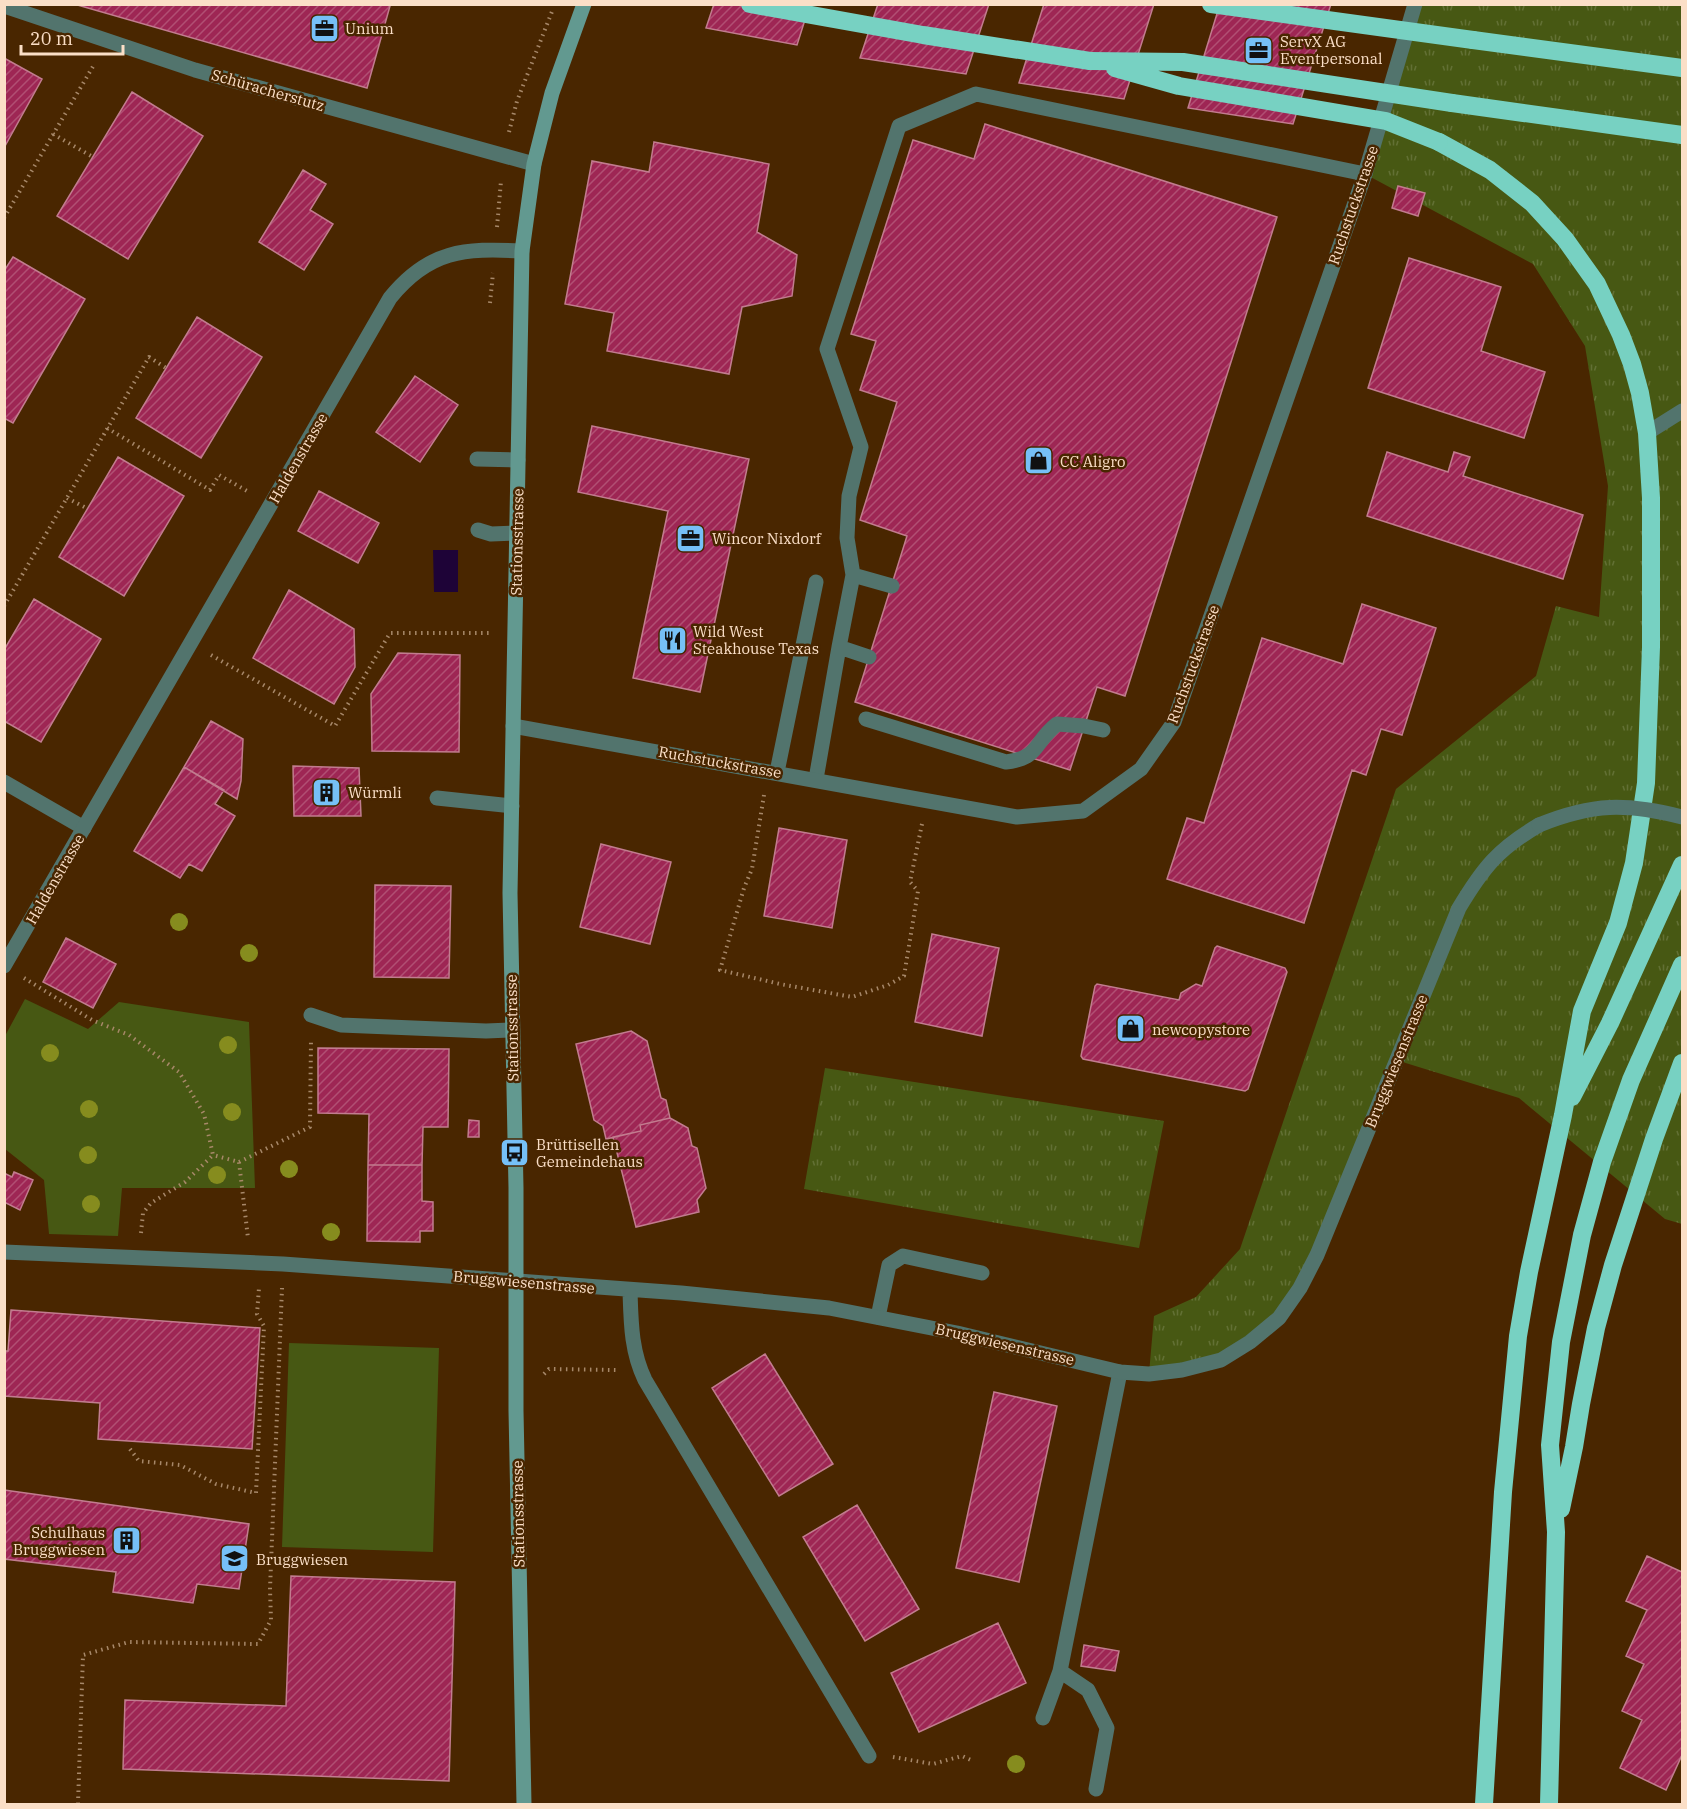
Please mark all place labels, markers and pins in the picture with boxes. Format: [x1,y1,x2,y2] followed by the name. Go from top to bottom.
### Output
[308,12,340,44] office icon: Unium
[345,19,394,38] place label: Unium
[1280,32,1382,68] place label: ServX AG Eventpersonal
[1243,34,1275,66] office icon: ServX AG Eventpersonal
[1023,445,1055,477] shop icon: CC Aligro
[1060,452,1125,471] place label: CC Aligro
[675,522,707,554] office icon: Wincor Nixdorf
[712,529,822,548] place label: Wincor Nixdorf
[693,622,819,658] place label: Wild West Steakhouse Texas
[656,624,688,656] restaurant icon: Wild West Steakhouse Texas
[311,776,343,808] building icon: Würmli
[348,783,402,802] place label: Würmli
[1115,1013,1147,1045] shop icon: newcopystore
[1152,1020,1250,1039] place label: newcopystore
[536,1135,643,1171] place label: Brüttisellen Gemeindehaus
[499,1137,531,1169] bus stop icon: Brüttisellen Gemeindehaus
[13,1523,105,1559] place label: Schulhaus Bruggwiesen
[110,1525,142,1557] building icon: Schulhaus Bruggwiesen
[219,1543,251,1575] school or university icon: Bruggwiesen
[256,1550,348,1569] place label: Bruggwiesen

